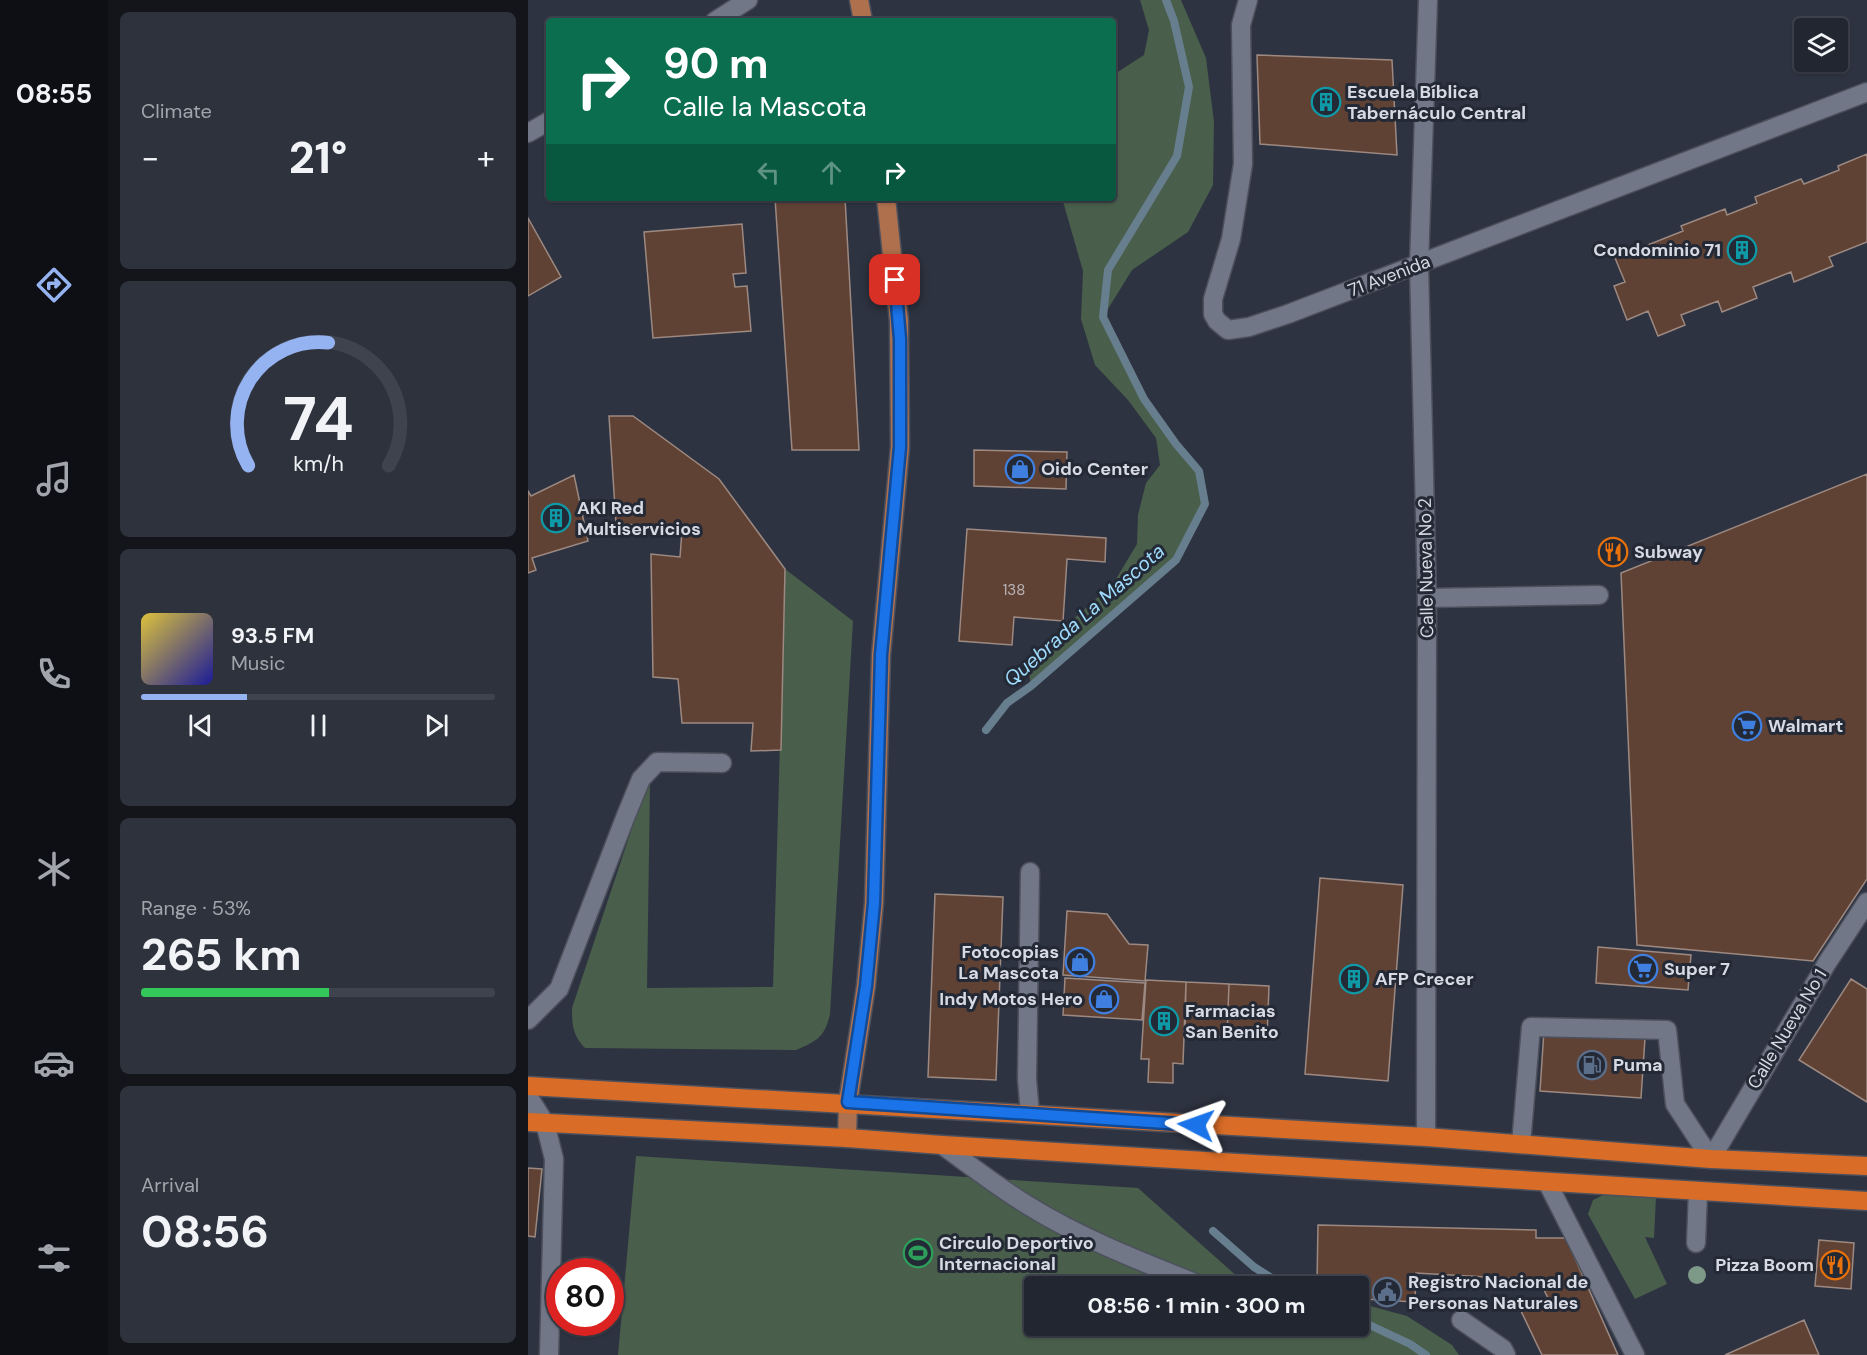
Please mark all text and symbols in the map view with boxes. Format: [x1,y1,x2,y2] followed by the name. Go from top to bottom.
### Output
[1794,18,1848,72] map controls
[1794,18,1848,72] button: layers
[663,36,769,91] text: 90 m
[564,42,642,120] icon: right
[16,76,92,111] text: 08:55
[1347,80,1526,125] place label: Escuela Bíblica Tabernáculo Central
[1310,86,1342,118] building icon: Escuela Bíblica Tabernáculo Central
[663,89,867,124] text: Calle la Mascota
[141,98,212,124] text: Climate
[289,128,347,187] text: 21°
[141,136,159,179] text: −
[477,136,495,179] text: +
[752,156,785,189] icon: left
[815,156,848,189] icon: ahead
[878,156,911,189] icon: right
[1726,234,1758,266] building icon: Condominio 71
[1593,238,1721,262] place label: Condominio 71
[1344,249,1434,303] street label: 71 Avenida
[869,254,920,305] pin
[878,263,911,296] icon: arrive
[33,264,75,306] icon: directions
[283,378,353,459] text: 74
[293,450,343,478] text: km/h
[1004,453,1036,485] shop icon: Oido Center
[1041,457,1148,481] place label: Oido Center
[33,458,75,500] icon: music
[577,496,701,541] place label: AKI Red Multiservicios
[1413,498,1439,638] street label: Calle Nueva No 2
[540,502,572,534] building icon: AKI Red Multiservicios
[1597,536,1629,568] restaurant icon: Subway
[998,538,1170,692] water label: Quebrada La Mascota
[1634,540,1703,564] place label: Subway
[1003,580,1025,600] house number: 138
[231,621,314,650] text: 93.5 FM
[231,650,286,676] text: Music
[33,653,75,695] icon: phone
[184,709,217,742] icon: previous
[302,709,335,742] icon: pause
[420,709,453,742] icon: next
[1731,710,1763,742] supermarket icon: Walmart
[1768,714,1843,738] place label: Walmart
[33,848,75,890] icon: climate
[141,895,251,921] text: Range · 53%
[141,925,302,984] text: 265 km
[958,940,1059,985] place label: Fotocopias La Mascota
[1064,946,1096,978] shop icon: Fotocopias La Mascota
[1627,953,1659,985] supermarket icon: Super 7
[1664,957,1730,981] place label: Super 7
[1338,963,1370,995] building icon: AFP Crecer
[1742,965,1832,1093] street label: Calle Nueva No 1
[1375,967,1474,991] place label: AFP Crecer
[1088,983,1120,1015] shop icon: Indy Motos Hero
[939,987,1083,1011] place label: Indy Motos Hero
[1185,999,1279,1044] place label: Farmacias San Benito
[1148,1005,1180,1037] building icon: Farmacias San Benito
[33,1042,75,1084] icon: car
[1576,1049,1608,1081] fuel station icon: Puma
[1613,1053,1663,1077] place label: Puma
[1164,1093,1228,1157] position arrow
[141,1172,199,1198] text: Arrival
[141,1202,269,1261] text: 08:56
[939,1231,1094,1276] place label: Circulo Deportivo Internacional
[33,1237,75,1279] icon: filters
[902,1237,934,1269] sports icon: Circulo Deportivo Internacional
[1819,1249,1851,1281] restaurant icon: Pizza Boom
[1715,1253,1814,1277] place label: Pizza Boom
[546,1258,624,1336] speed limit sign: 80
[1408,1270,1589,1315] place label: Registro Nacional de Personas Naturales
[1371,1276,1403,1308] public building icon: Registro Nacional de Personas Naturales
[1088,1291,1306,1320] text: 08:56 · 1 min · 300 m

